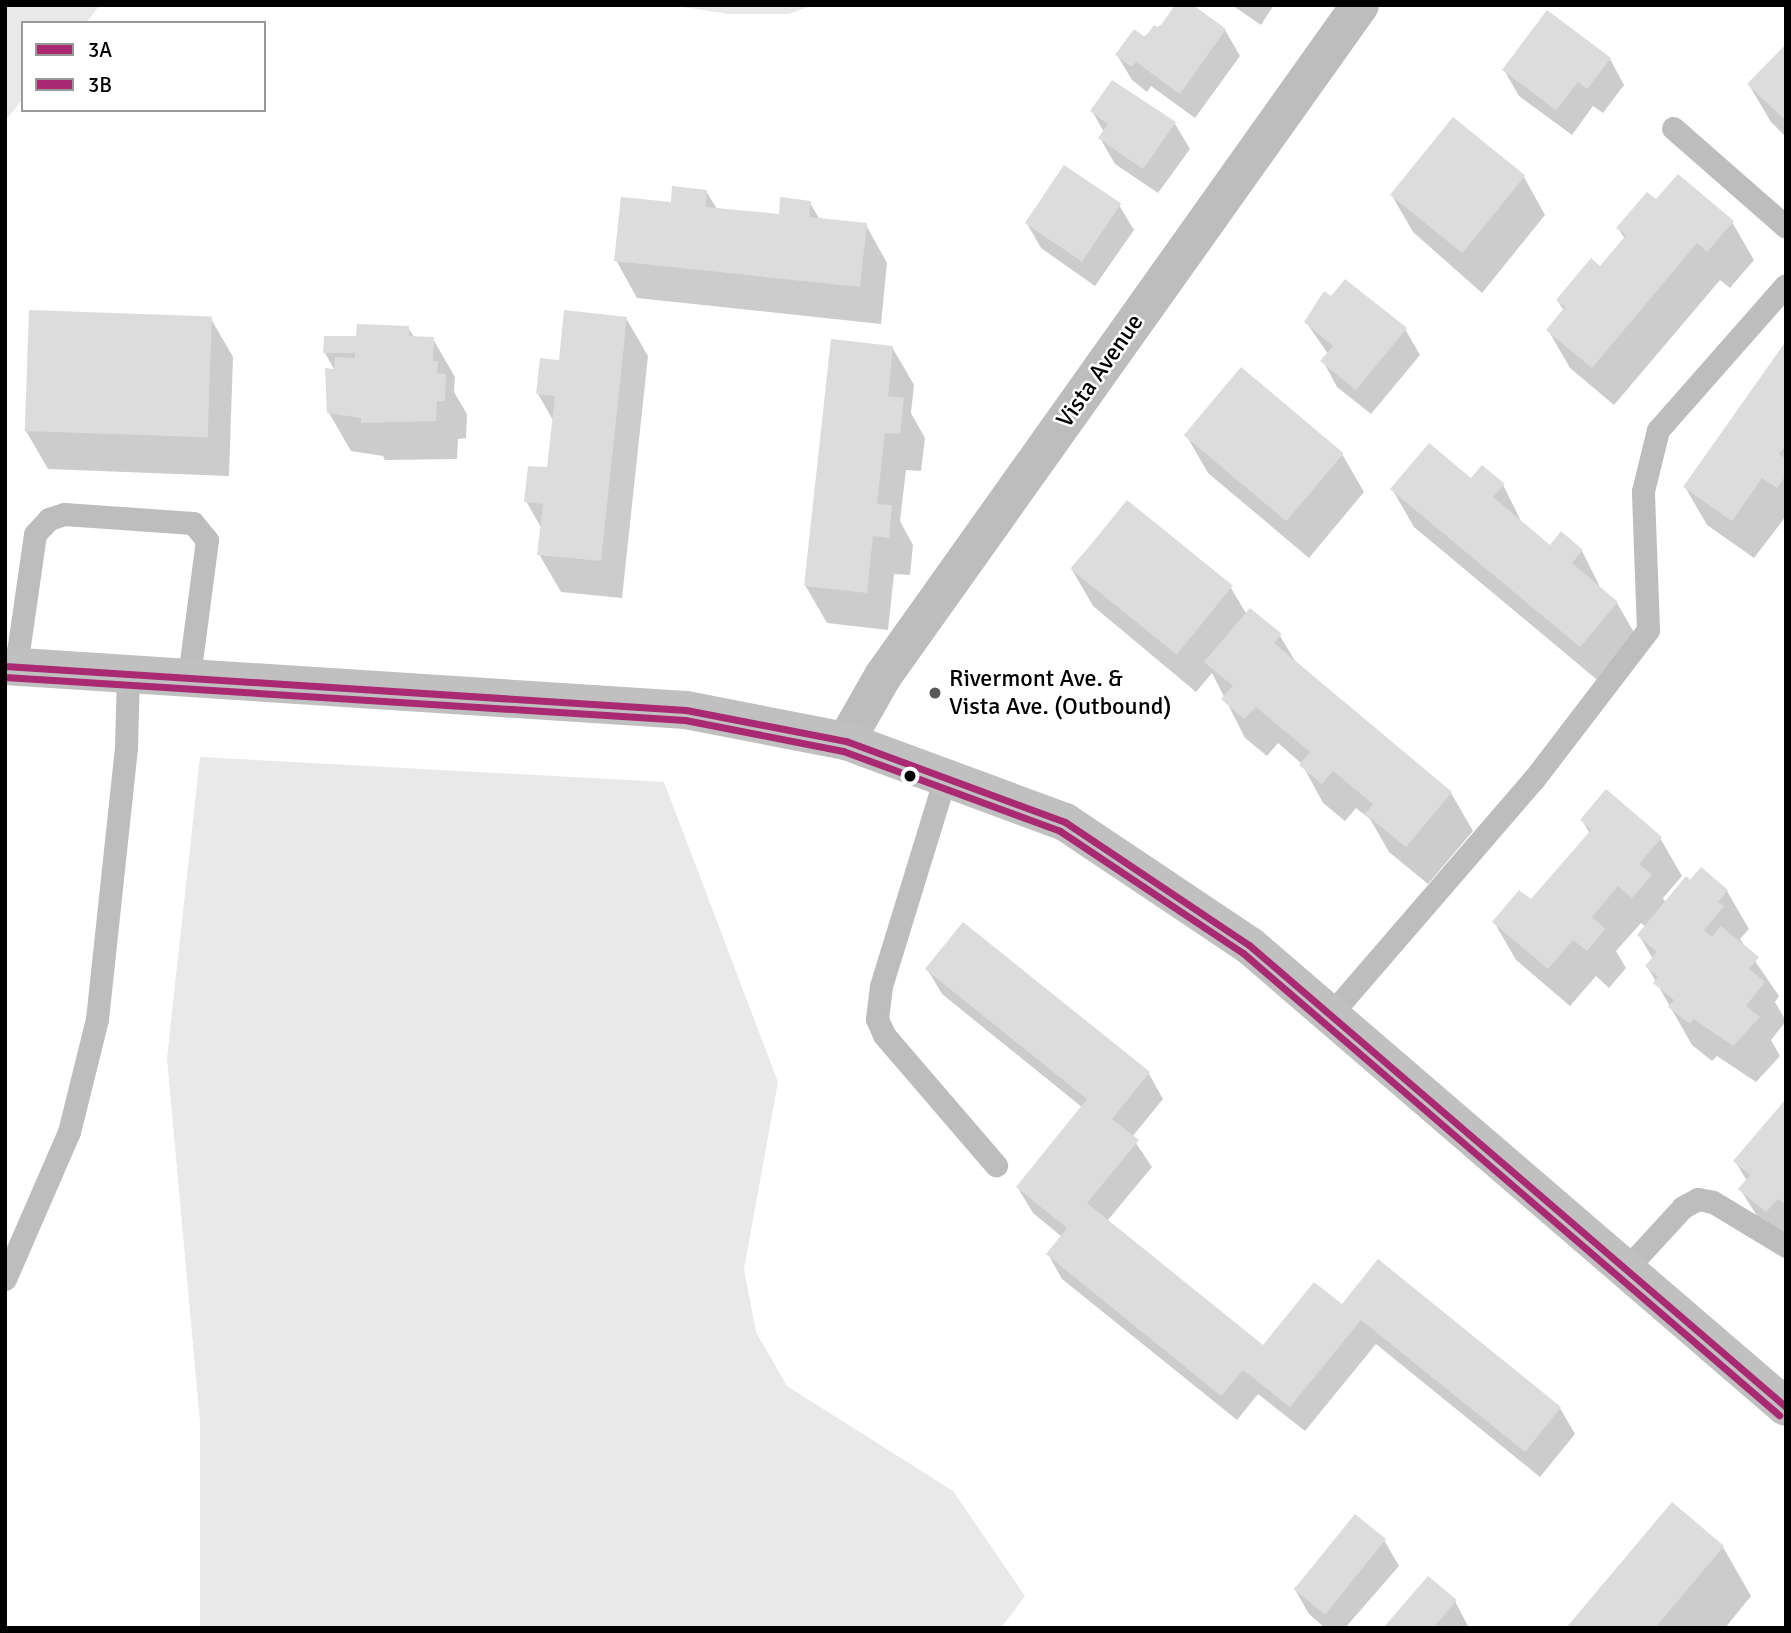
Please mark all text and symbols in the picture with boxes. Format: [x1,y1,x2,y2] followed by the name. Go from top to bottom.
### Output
[21,21,266,112] legend
[88,37,112,63] text: 3A
[88,72,112,98] text: 3B
[1050,309,1150,433] street label: Vista Avenue
[949,665,1171,721] place label: Rivermont Ave. & Vista Ave. (Outbound)
[927,685,943,701] marker: Rivermont Ave. & Vista Ave. (Outbound)
[903,769,917,783] unlabelled marker

